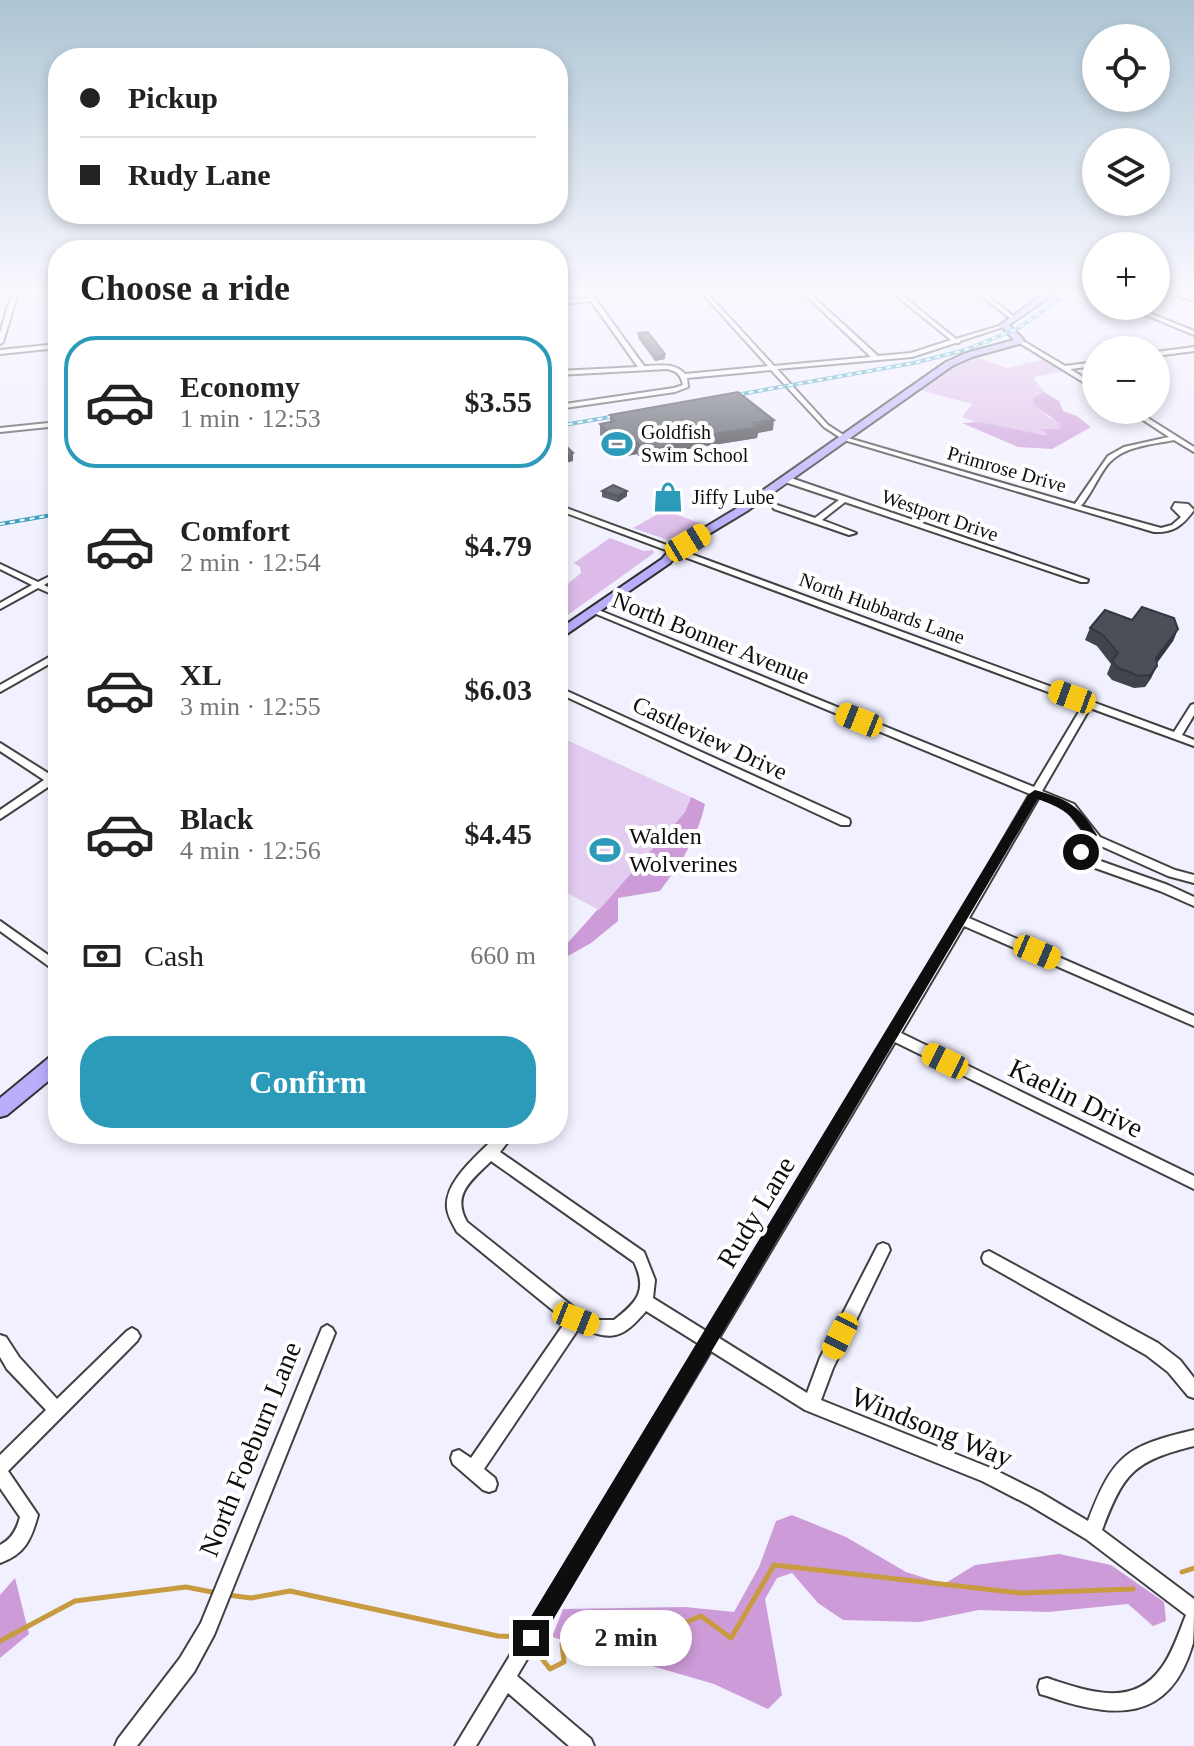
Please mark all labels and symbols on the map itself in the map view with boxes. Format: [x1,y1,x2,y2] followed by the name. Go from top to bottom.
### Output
[641,421,749,466] place label: Goldfish Swim School
[600,427,634,461] sports icon: Goldfish Swim School
[945,442,1069,497] street label: Primrose Drive
[651,480,685,514] shop icon: Jiffy Lube
[878,485,1001,546] street label: Westport Drive
[692,486,775,509] place label: Jiffy Lube
[661,520,715,566] car
[796,568,968,648] street label: North Hubbards Lane
[609,587,813,689] street label: North Bonner Avenue
[1045,678,1099,716] car
[629,691,791,785] street label: Castleview Drive
[832,700,886,740] car
[629,823,738,877] place label: Walden Wolverines
[588,833,622,867] sports icon: Walden Wolverines
[1063,834,1099,870] route start
[1010,932,1064,972] car
[918,1040,972,1082] car
[1004,1052,1148,1144] street label: Kaelin Drive
[711,1151,801,1273] street label: Rudy Lane
[549,1299,603,1339] car
[818,1309,862,1363] car
[193,1337,307,1561] street label: North Foeburn Lane
[847,1381,1017,1473] street label: Windsong Way
[559,1610,691,1666] callout: 2 min
[513,1620,549,1656] route end

